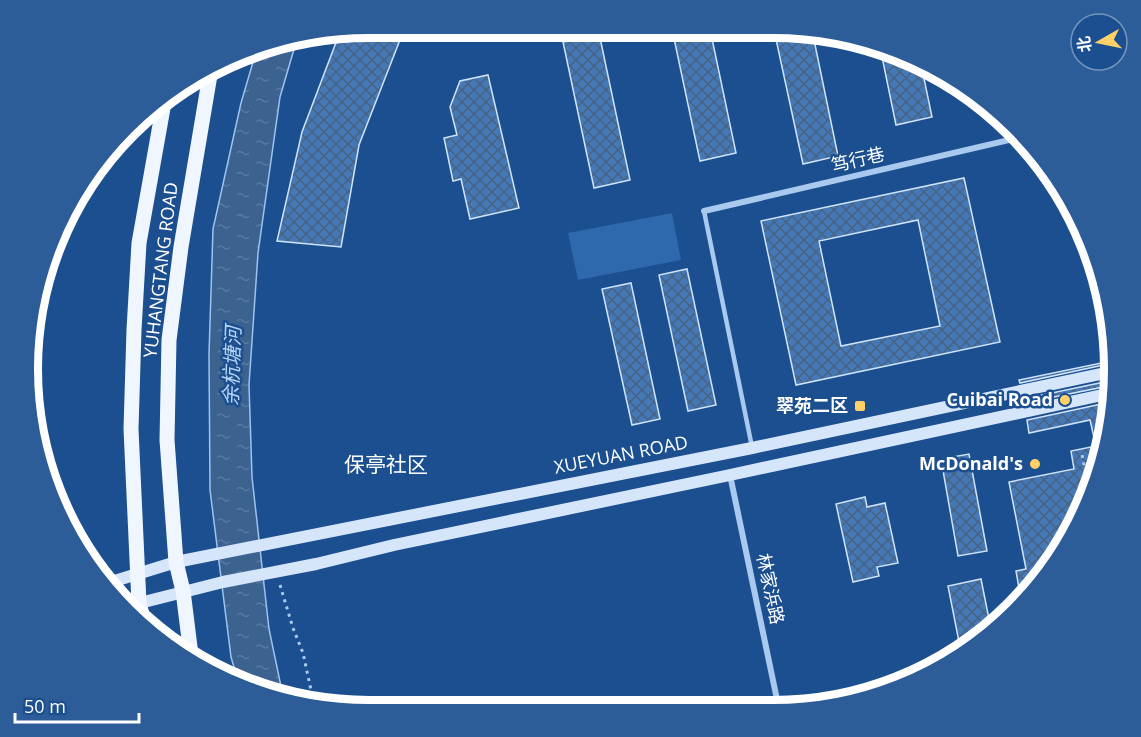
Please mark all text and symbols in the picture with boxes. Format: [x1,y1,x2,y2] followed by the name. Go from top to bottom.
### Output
[1069,12,1129,72] north arrow
[1072,35,1096,54] text: 北
[829,141,887,177] street label: 笃行巷
[137,181,183,359] street label: YUHANGTANG ROAD
[217,322,247,406] water label: 余杭塘河
[946,387,1053,411] place label: Cuibai Road
[776,393,848,417] place label: 翠苑二区
[1058,393,1072,407] marker: Cuibai Road
[853,399,867,413] marker: 翠苑二区
[552,429,690,479] street label: XUEYUAN ROAD
[344,450,428,478] district label: 保亭社区
[919,451,1023,475] place label: McDonald's
[1028,457,1042,471] marker: McDonald's
[752,551,790,627] street label: 林家浜路
[15,686,140,724] scale bar
[24,694,66,718] text: 50 m

